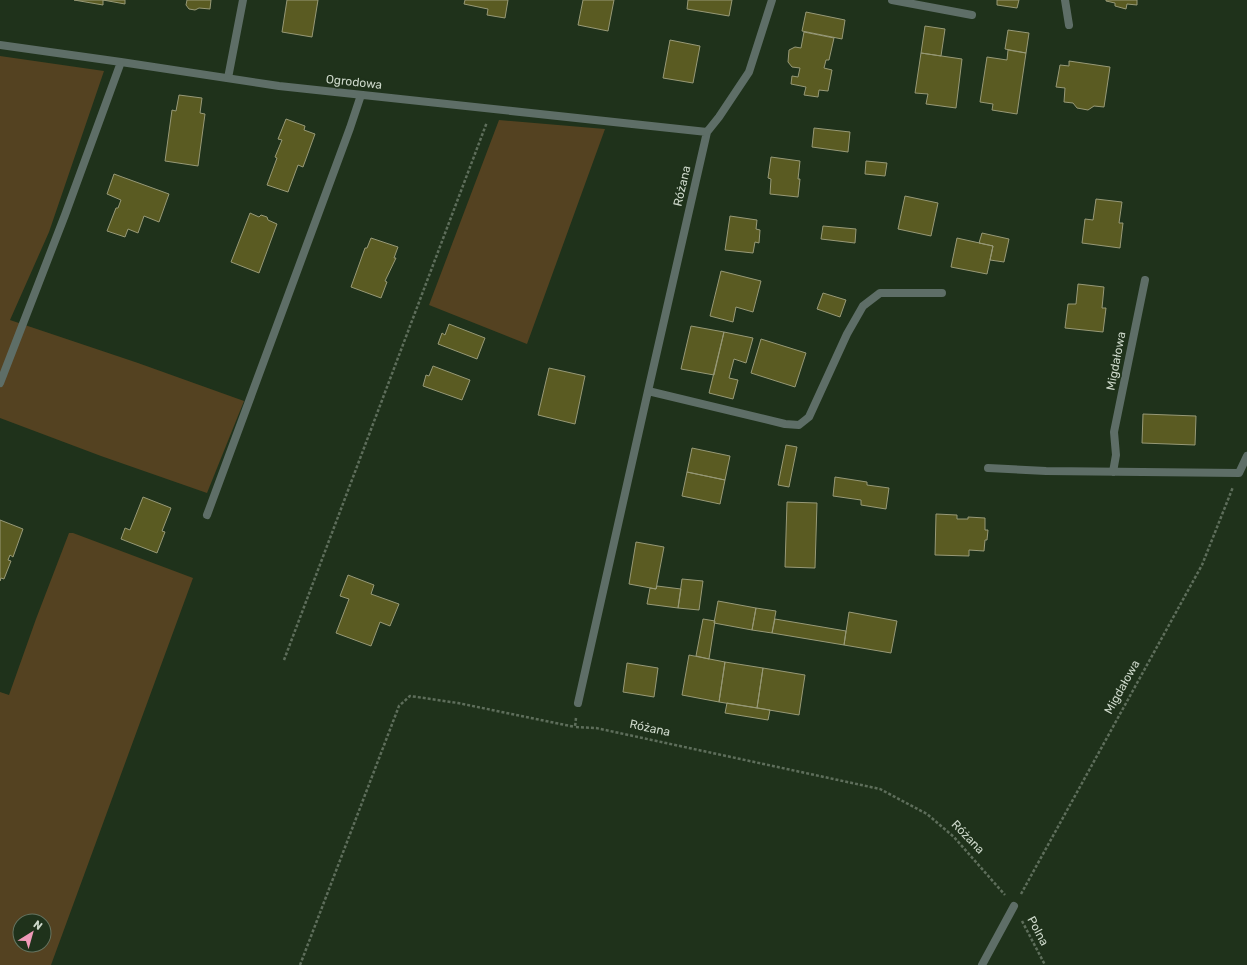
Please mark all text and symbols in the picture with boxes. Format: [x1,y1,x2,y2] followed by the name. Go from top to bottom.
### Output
[325,72,383,92] street label: Ogrodowa
[671,164,693,208] street label: Różana
[1103,330,1129,392] street label: Migdałowa
[1101,658,1143,716] street label: Migdałowa
[628,717,672,739] street label: Różana
[949,817,987,857] street label: Różana
[12,913,52,953] north arrow
[1024,914,1052,948] street label: Polna
[31,918,45,933] text: N

